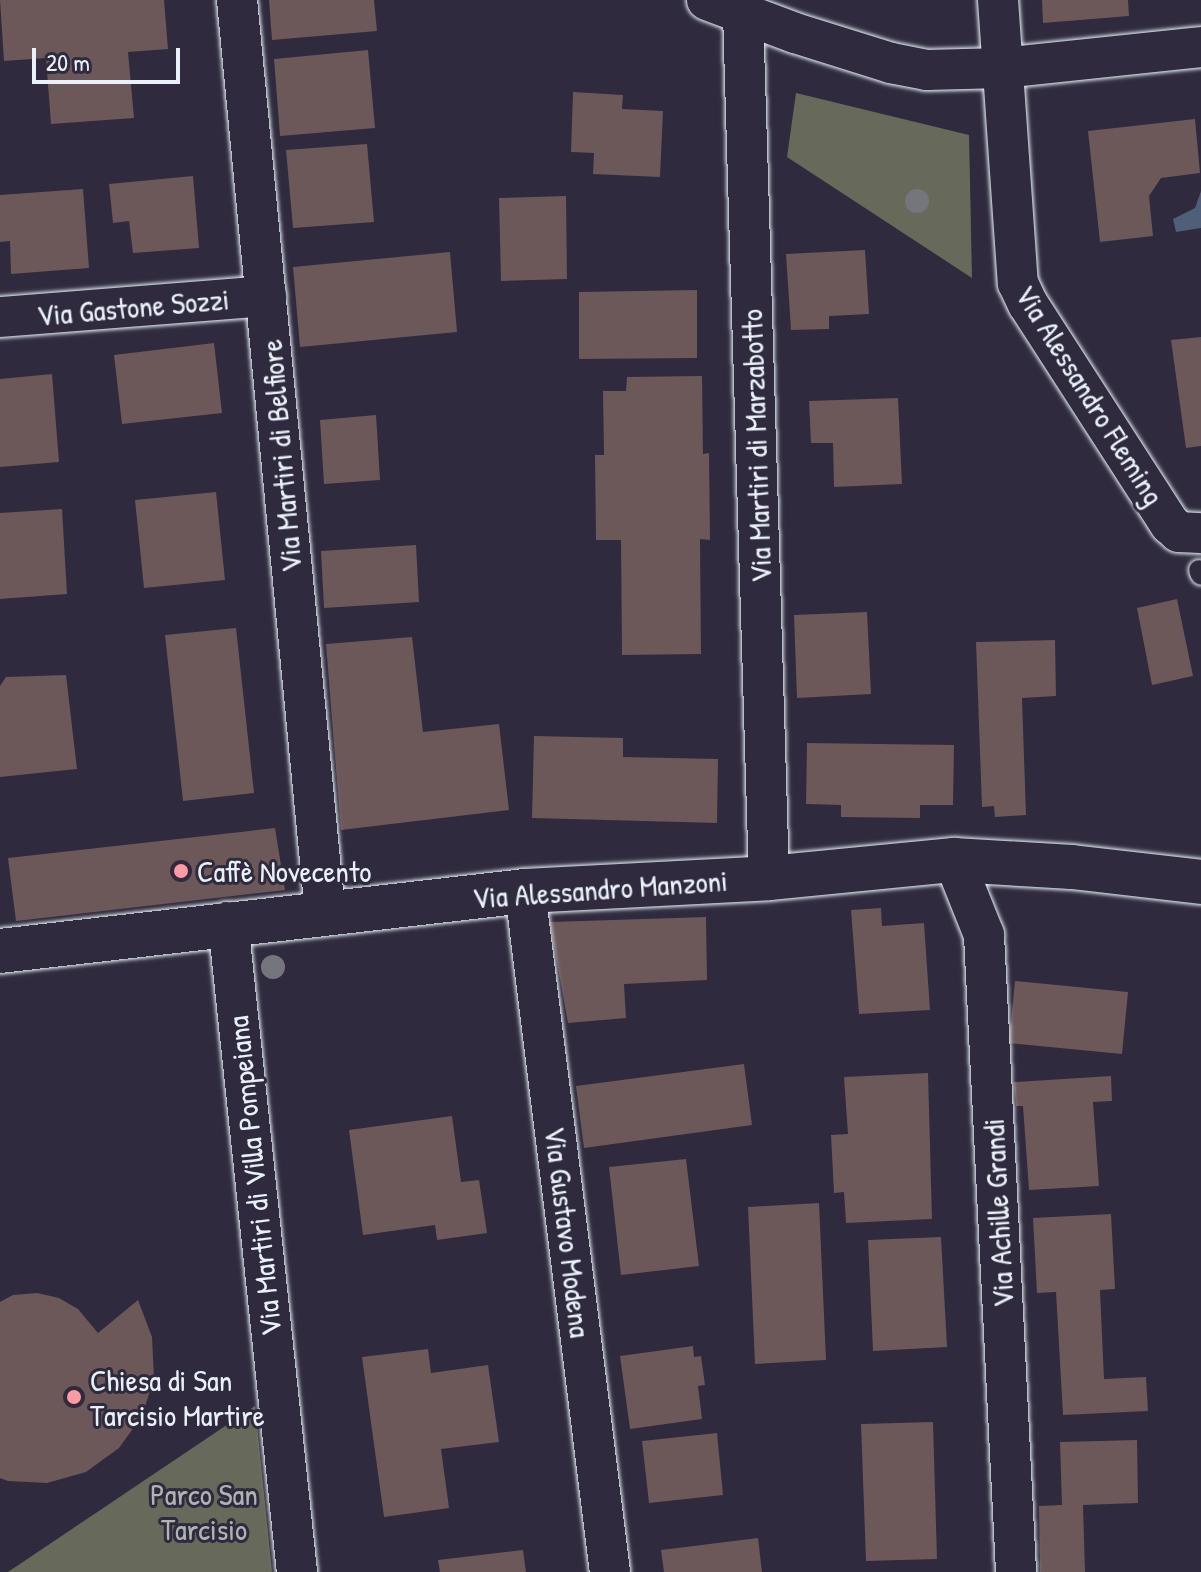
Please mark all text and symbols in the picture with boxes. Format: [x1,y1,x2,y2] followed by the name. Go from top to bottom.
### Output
[36,32,184,82] scale bar
[46,46,90,78] text: 20 m
[1008,278,1172,512] street label: Via Alessandro Fleming
[35,281,231,333] street label: Via Gastone Sozzi
[733,309,779,583] street label: Via Martiri di Marzabotto
[253,338,309,574] street label: Via Martiri di Belfiore
[197,853,371,889] place label: Caffè Novecento
[172,862,190,880] marker: Caffè Novecento
[471,862,729,916] street label: Via Alessandro Manzoni
[219,1014,289,1338] street label: Via Martiri di Villa Pompeiana
[975,1118,1021,1308] street label: Via Achille Grandi
[537,1125,599,1339] street label: Via Gustavo Modena
[90,1362,265,1432] place label: Chiesa di San Tarcisio Martire
[65,1388,83,1406] marker: Chiesa di San Tarcisio Martire
[150,1476,258,1546] park label: Parco San Tarcisio

